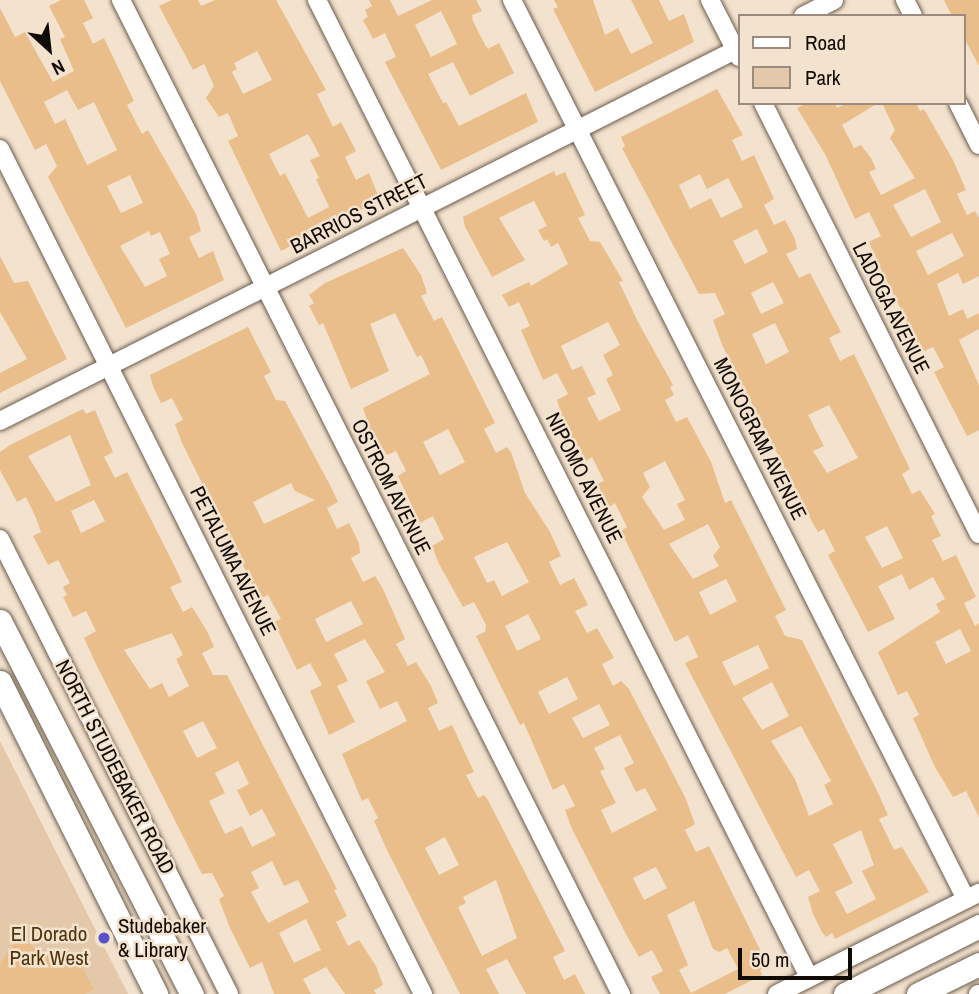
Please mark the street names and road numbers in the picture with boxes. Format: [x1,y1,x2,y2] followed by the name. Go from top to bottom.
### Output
[286,169,432,259] street label: BARRIOS STREET
[847,237,935,379] street label: LADOGA AVENUE
[708,353,812,525] street label: MONOGRAM AVENUE
[540,408,628,548] street label: NIPOMO AVENUE
[346,414,436,560] street label: OSTROM AVENUE
[184,481,282,641] street label: PETALUMA AVENUE
[50,656,180,878] street label: NORTH STUDEBAKER ROAD

